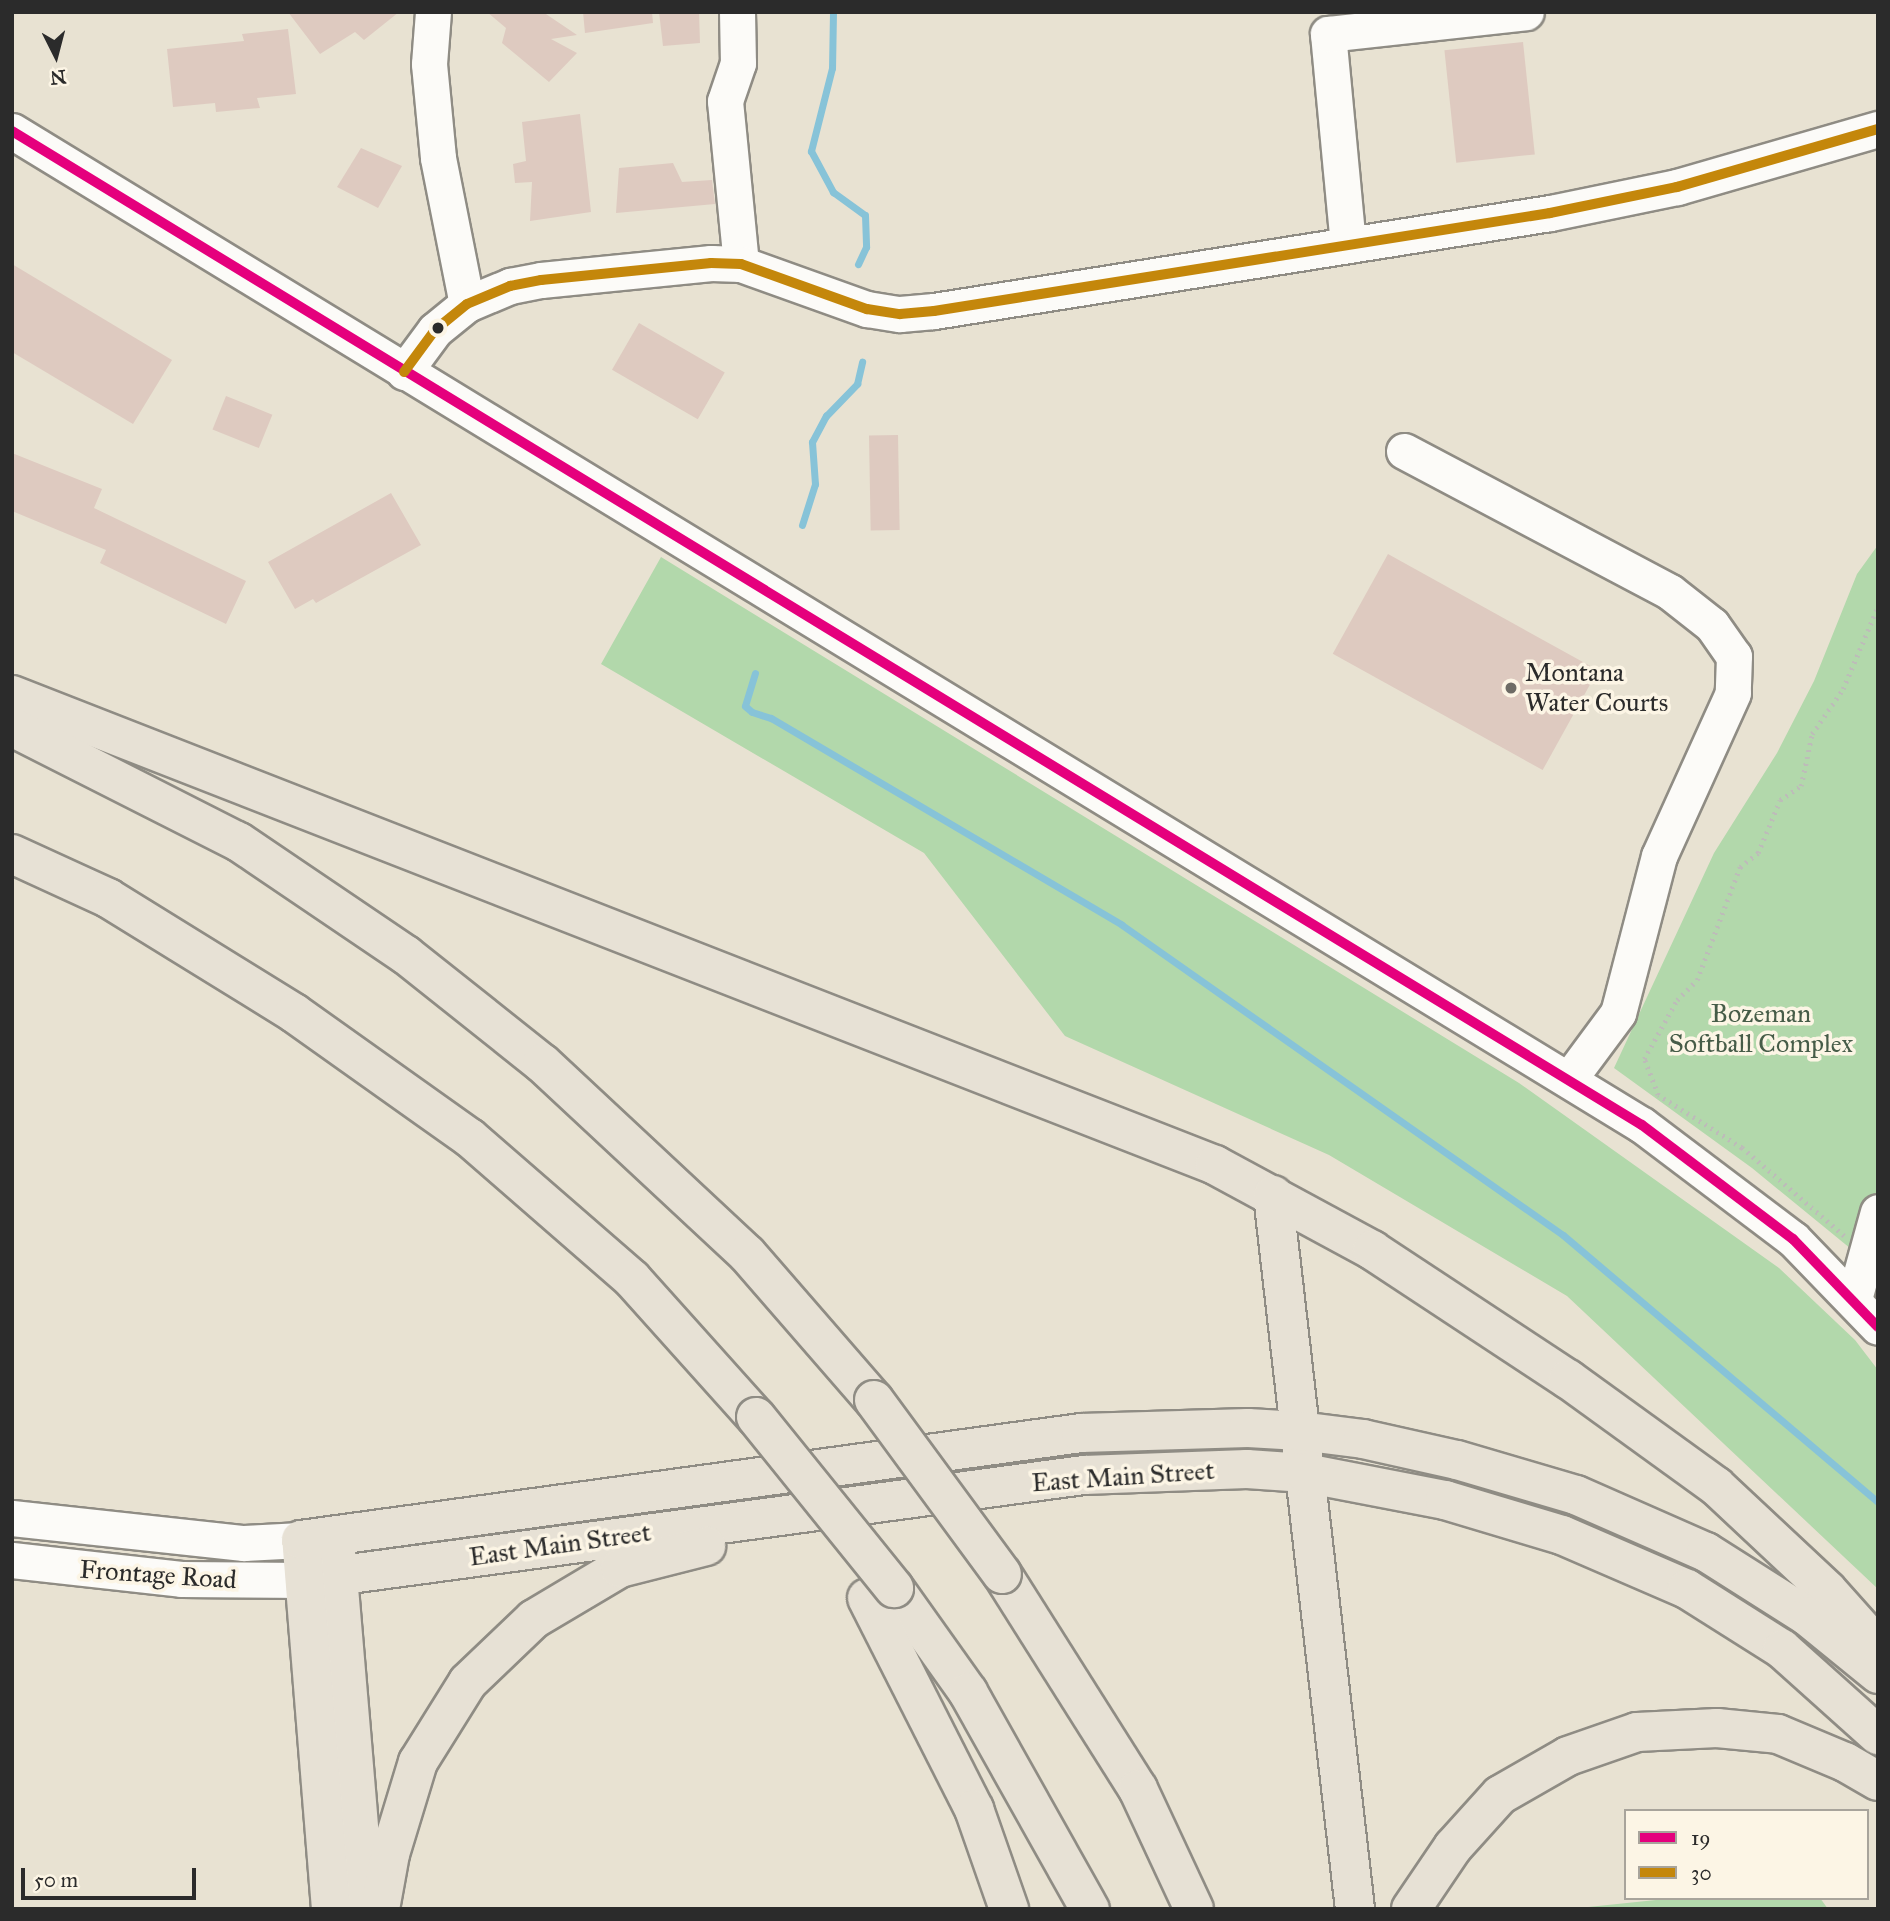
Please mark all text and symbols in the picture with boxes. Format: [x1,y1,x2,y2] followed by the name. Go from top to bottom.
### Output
[21,21,91,91] north arrow
[49,65,67,90] text: N
[431,321,445,335] unlabelled marker
[1525,657,1668,718] place label: Montana Water Courts
[1503,680,1519,696] marker: Montana Water Courts
[1669,998,1853,1060] park label: Bozeman Softball Complex
[1031,1455,1215,1499] street label: East Main Street
[467,1517,653,1573] street label: East Main Street
[78,1554,238,1596] street label: Frontage Road
[1624,1809,1869,1900] legend
[1691,1825,1710,1851] text: 19
[24,1854,200,1898] scale bar
[1691,1860,1712,1886] text: 30
[34,1867,78,1893] text: 50 m

